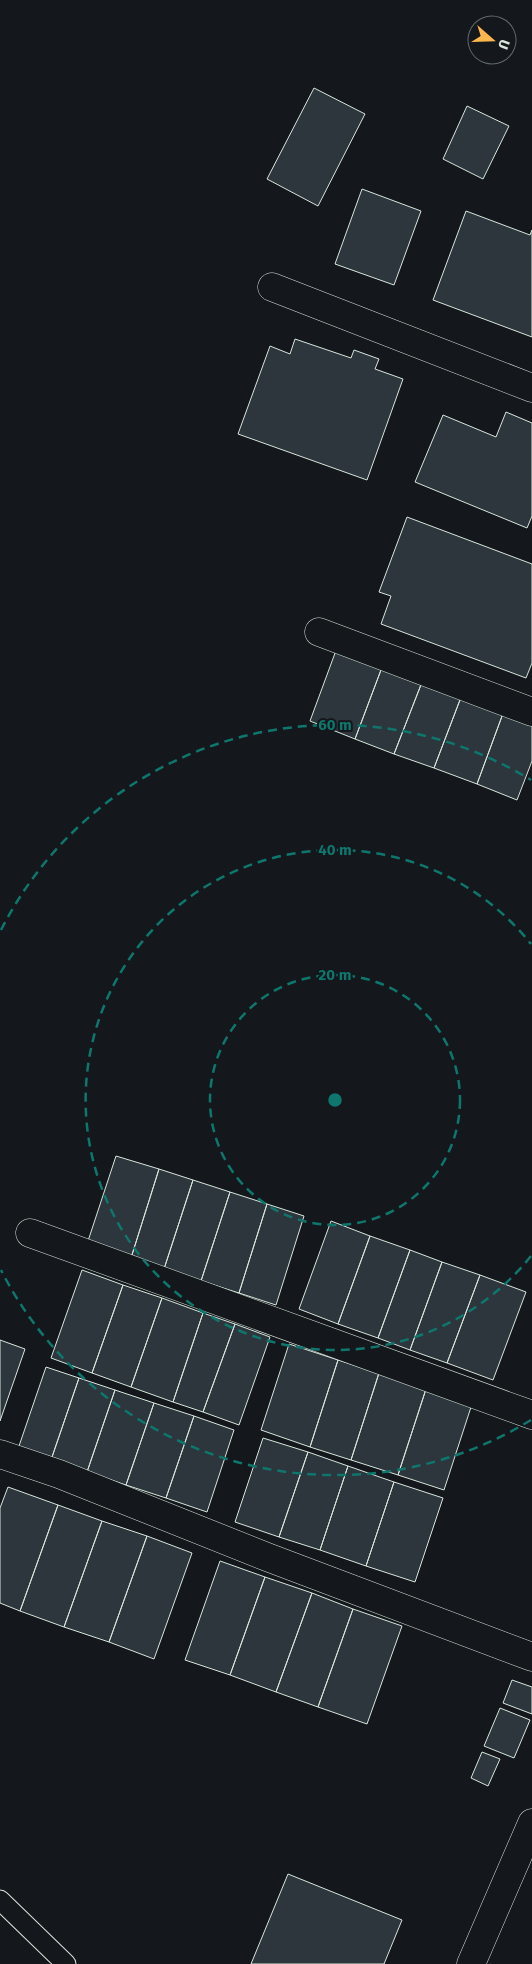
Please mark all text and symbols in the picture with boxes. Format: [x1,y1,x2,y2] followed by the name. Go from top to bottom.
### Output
[467,15,517,65] north arrow
[494,37,513,51] text: U
[318,716,352,734] text: 60 m
[318,841,352,859] text: 40 m
[319,966,351,984] text: 20 m
[326,1091,344,1109] centre of rings

